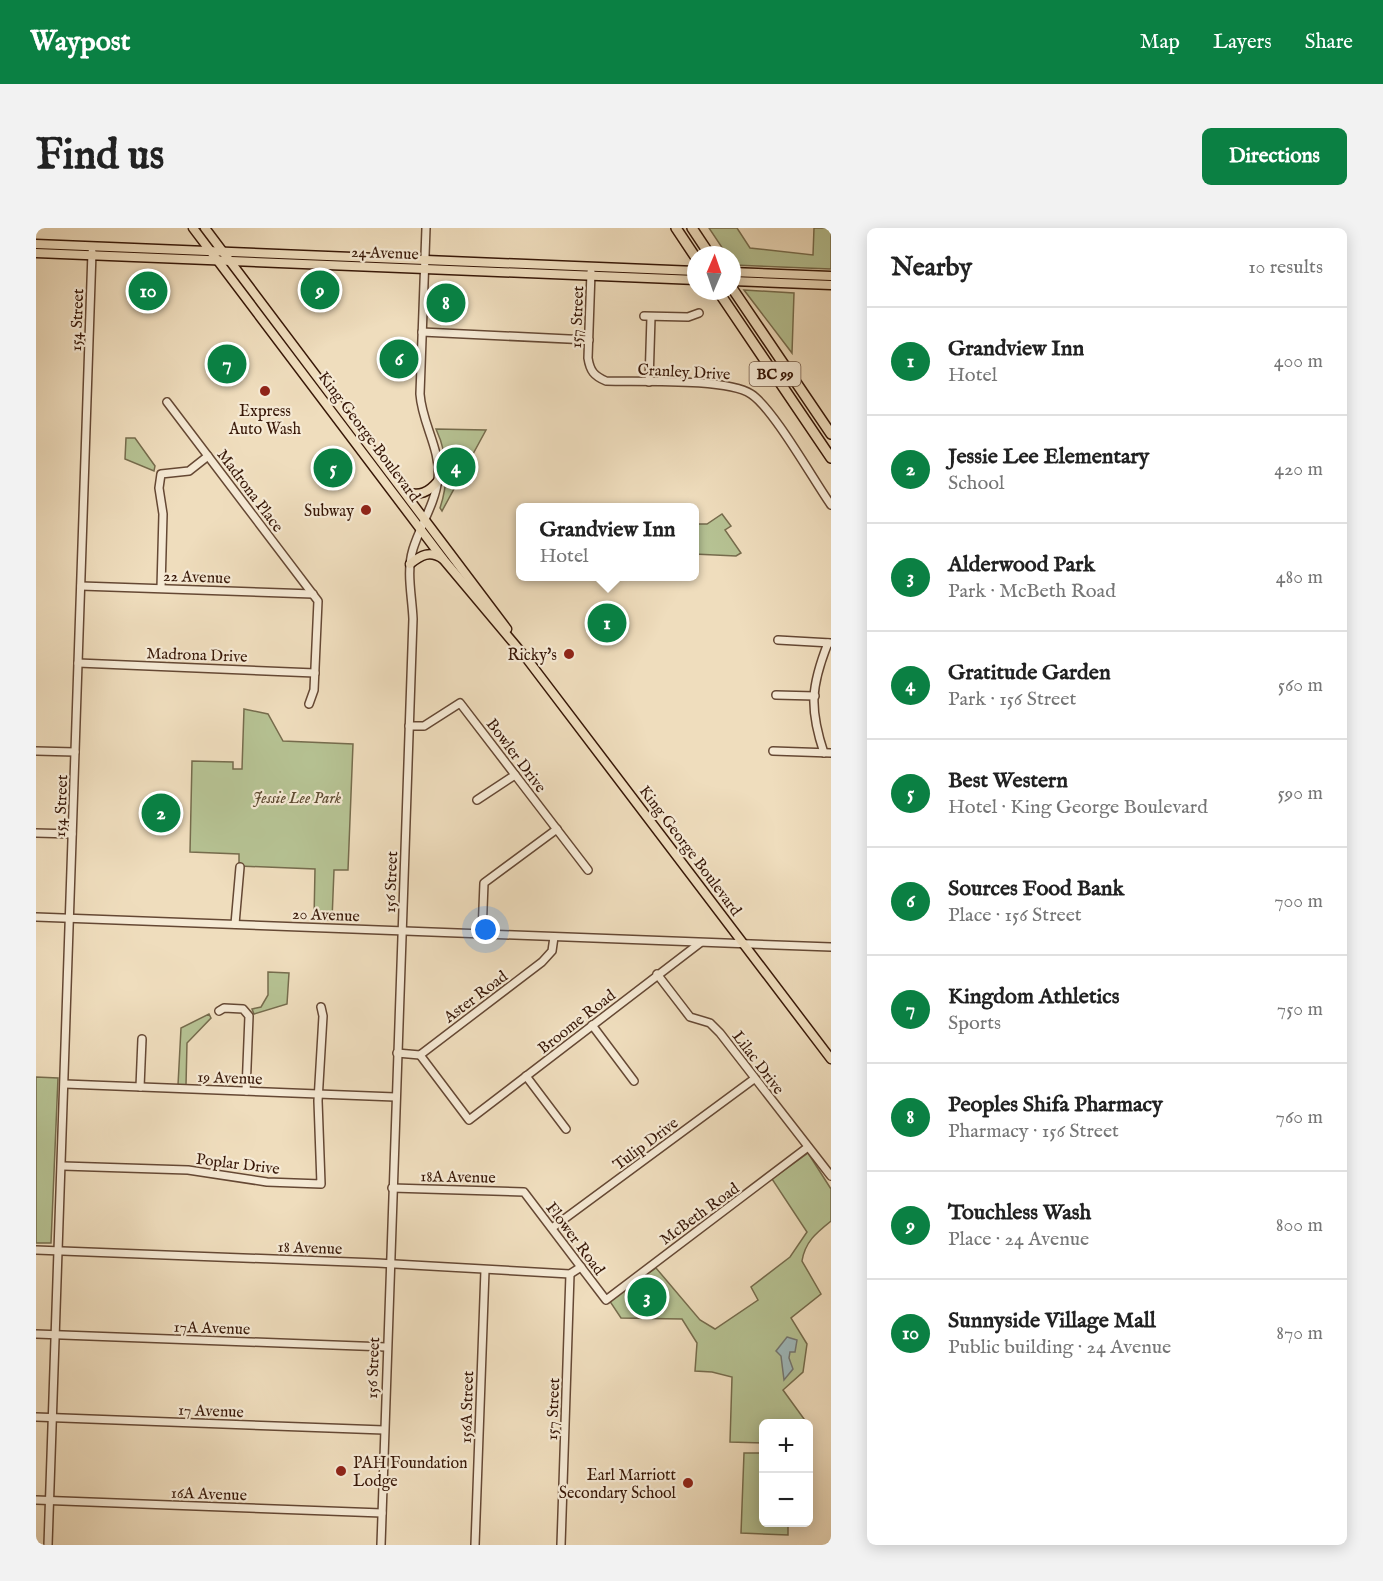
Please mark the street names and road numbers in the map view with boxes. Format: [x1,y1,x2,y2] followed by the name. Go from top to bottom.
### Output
[351,243,419,265] street label: 24 Avenue
[567,285,589,349] street label: 157 Street
[67,288,89,352] street label: 154 Street
[637,361,731,385] street label: Cranley Drive
[750,362,800,386] road number: BC 99
[313,368,424,507] street label: King George Boulevard
[212,446,287,537] street label: Madrona Place
[163,567,231,589] street label: 22 Avenue
[146,644,248,668] street label: Madrona Drive
[481,715,550,797] street label: Bowler Drive
[51,774,73,838] street label: 154 Street
[634,782,745,921] street label: King George Boulevard
[381,850,403,913] street label: 156 Street
[292,905,360,927] street label: 20 Avenue
[440,967,512,1029] street label: Aster Road
[534,986,620,1059] street label: Broome Road
[727,1027,788,1099] street label: Lilac Drive
[197,1068,263,1090] street label: 19 Avenue
[610,1114,683,1176] street label: Tulip Drive
[195,1150,281,1180] street label: Poplar Drive
[420,1167,496,1189] street label: 18A Avenue
[657,1179,744,1250] street label: McBeth Road
[540,1199,609,1280] street label: Flower Road
[277,1238,343,1260] street label: 18 Avenue
[173,1318,251,1340] street label: 17A Avenue
[363,1336,385,1399] street label: 156 Street
[457,1370,479,1444] street label: 156A Street
[543,1377,565,1441] street label: 157 Street
[178,1401,244,1423] street label: 17 Avenue
[171,1484,247,1506] street label: 16A Avenue

